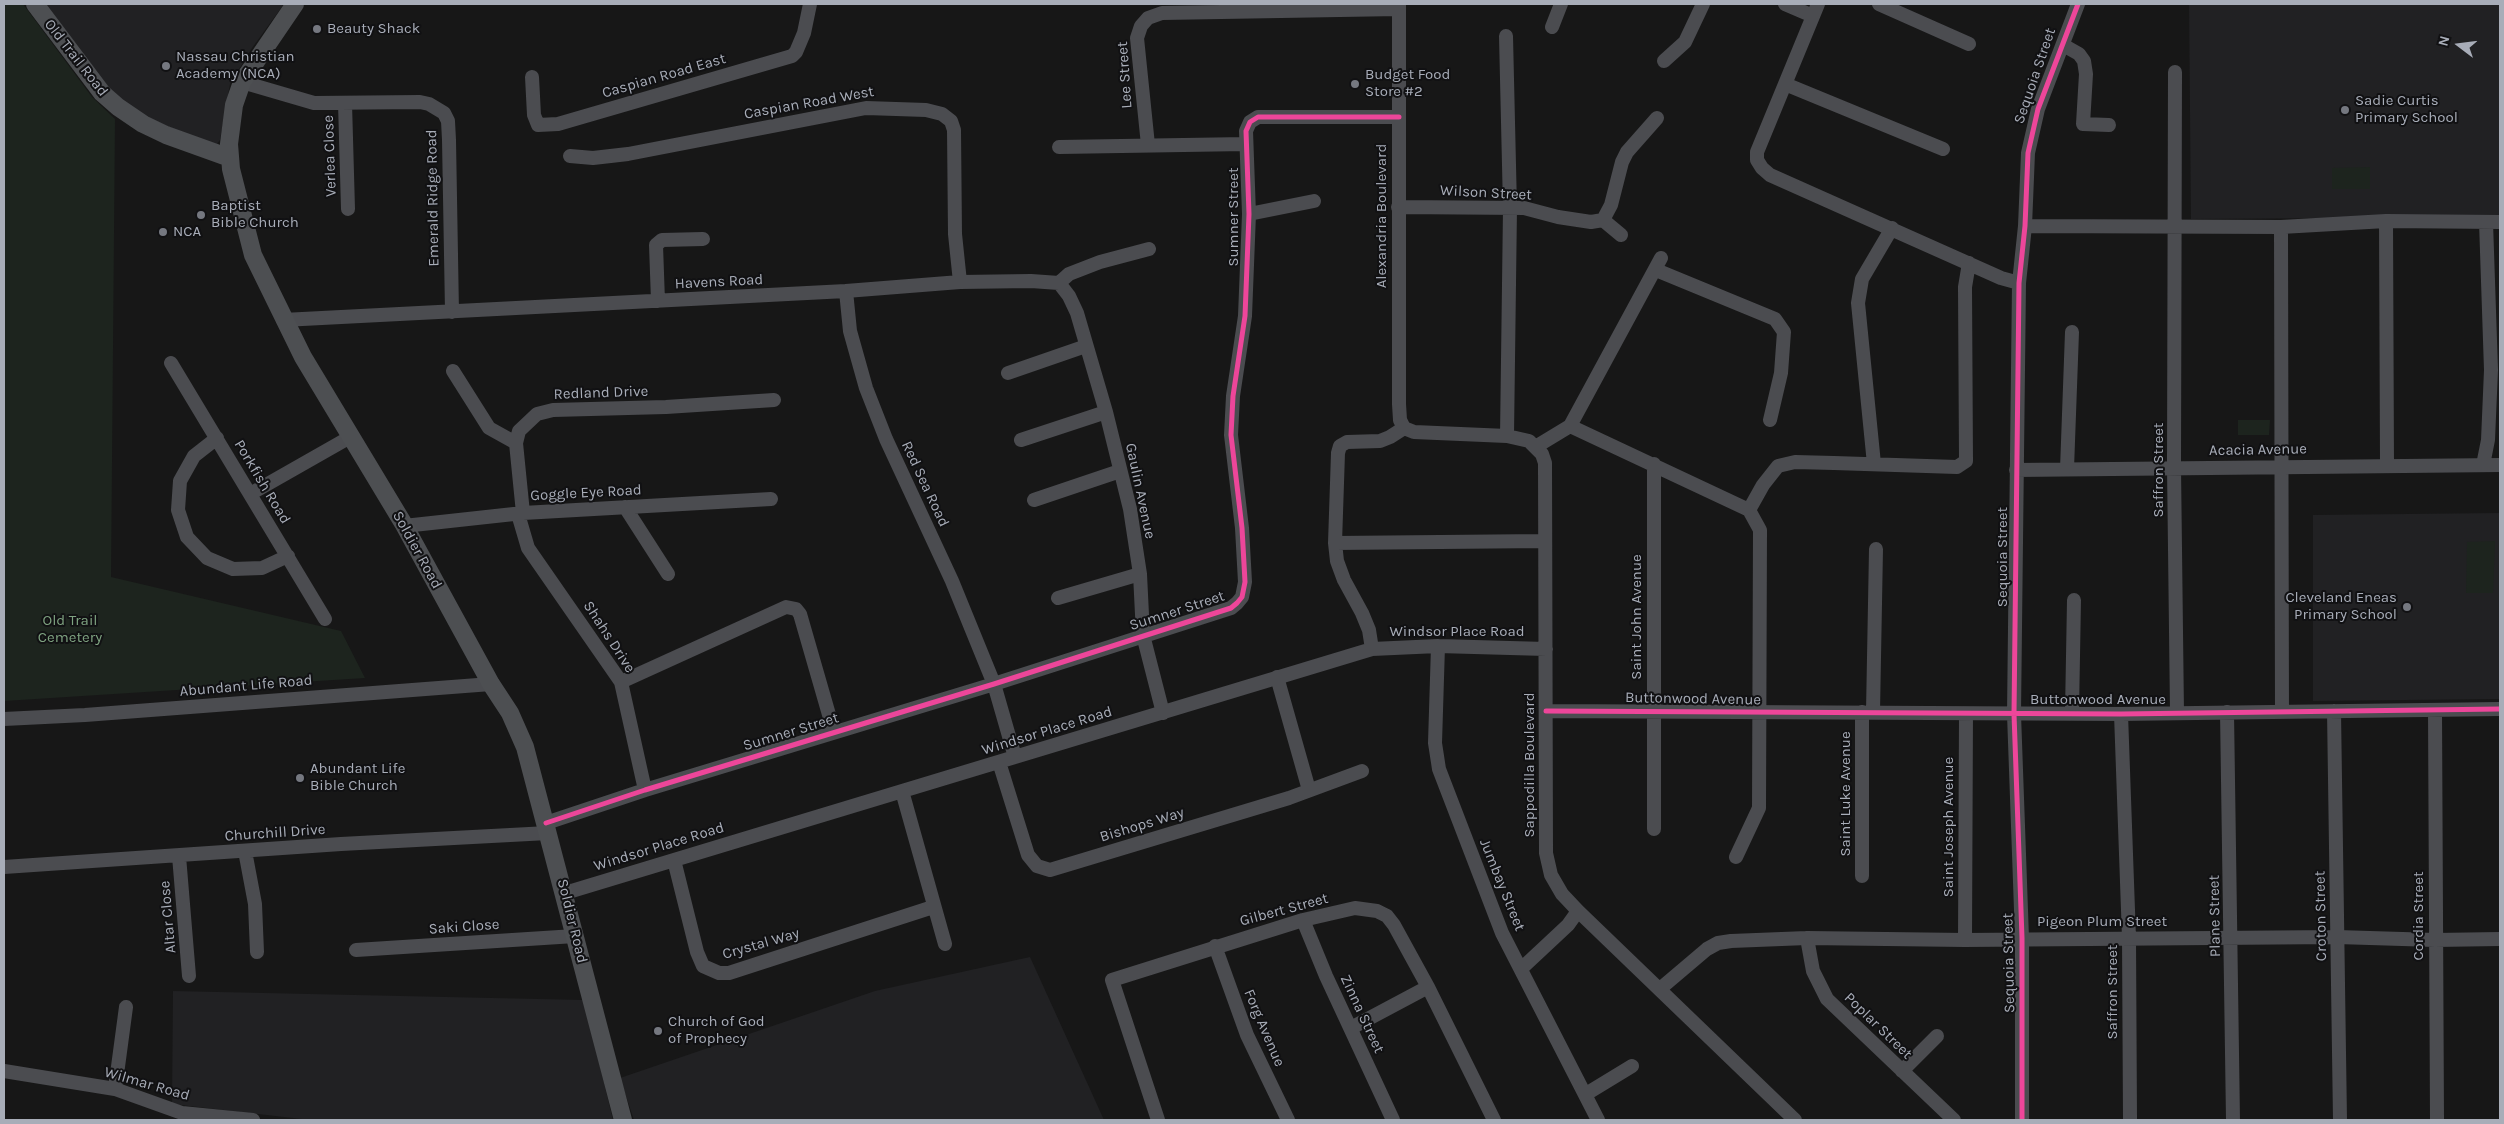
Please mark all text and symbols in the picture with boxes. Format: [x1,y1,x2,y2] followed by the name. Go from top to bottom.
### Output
[40,16,112,100] street label: Old Trail Road
[327,20,420,38] place label: Beauty Shack
[2434,20,2484,70] north arrow
[311,23,323,35] marker: Beauty Shack
[2010,26,2060,126] street label: Sequoia Street
[2435,34,2454,48] text: N
[1114,41,1136,109] street label: Lee Street
[176,48,295,83] place label: Nassau Christian Academy (NCA)
[600,50,728,102] street label: Caspian Road East
[160,60,172,72] marker: Nassau Christian Academy (NCA)
[1365,66,1450,101] place label: Budget Food Store #2
[1349,78,1361,90] marker: Budget Food Store #2
[743,83,875,123] street label: Caspian Road West
[2355,92,2458,127] place label: Sadie Curtis Primary School
[2339,104,2351,116] marker: Sadie Curtis Primary School
[320,115,340,197] street label: Verlea Close
[423,129,443,267] street label: Emerald Ridge Road
[1373,144,1391,288] street label: Alexandria Boulevard
[1225,167,1243,267] street label: Sumner Street
[1440,182,1532,204] street label: Wilson Street
[211,197,299,232] place label: Baptist Bible Church
[195,209,207,221] marker: Baptist Bible Church
[173,223,201,241] place label: NCA
[157,226,169,238] marker: NCA
[674,271,764,293] street label: Havens Road
[553,382,649,404] street label: Redland Drive
[2150,422,2168,518] street label: Saffron Street
[230,437,294,527] street label: Porkfish Road
[897,438,953,530] street label: Red Sea Road
[2209,440,2307,460] street label: Acacia Avenue
[1121,441,1159,541] street label: Gaulin Avenue
[530,481,642,505] street label: Goggle Eye Road
[1994,507,2012,607] street label: Sequoia Street
[388,508,446,592] street label: Soldier Road
[1628,554,1646,680] street label: Saint John Avenue
[1127,587,1227,635] street label: Sumner Street
[2285,589,2397,624] place label: Cleveland Eneas Primary School
[579,598,639,676] street label: Shahs Drive
[2401,601,2413,613] marker: Cleveland Eneas Primary School
[38,612,102,647] park label: Old Trail Cemetery
[1389,623,1525,641] street label: Windsor Place Road
[179,671,313,701] street label: Abundant Life Road
[1625,689,1761,709] street label: Buttonwood Avenue
[2030,691,2166,709] street label: Buttonwood Avenue
[1521,692,1539,838] street label: Sappodilla Boulevard
[980,703,1114,759] street label: Windsor Place Road
[741,709,841,755] street label: Sumner Street
[1837,731,1855,857] street label: Saint Luke Avenue
[1940,757,1958,897] street label: Saint Joseph Avenue
[310,760,405,795] place label: Abundant Life Bible Church
[294,772,306,784] marker: Abundant Life Bible Church
[1098,804,1186,846] street label: Bishops Way
[592,819,726,875] street label: Windsor Place Road
[224,820,326,846] street label: Churchill Drive
[1475,836,1529,934] street label: Jumbay Street
[2311,871,2331,961] street label: Croton Street
[2410,871,2428,961] street label: Cordia Street
[2205,875,2225,957] street label: Plane Street
[553,877,591,965] street label: Soldier Road
[156,880,180,954] street label: Altar Close
[1238,890,1330,930] street label: Gilbert Street
[1999,913,2019,1013] street label: Sequoia Street
[2037,913,2167,931] street label: Pigeon Plum Street
[428,916,500,938] street label: Saki Close
[720,924,802,964] street label: Crystal Way
[2104,944,2122,1040] street label: Saffron Street
[1336,972,1388,1056] street label: Zinna Street
[1240,987,1288,1069] street label: Forg Avenue
[1840,989,1916,1063] street label: Poplar Street
[668,1013,765,1048] place label: Church of God of Prophecy
[652,1025,664,1037] marker: Church of God of Prophecy
[102,1063,192,1105] street label: Wilmar Road

